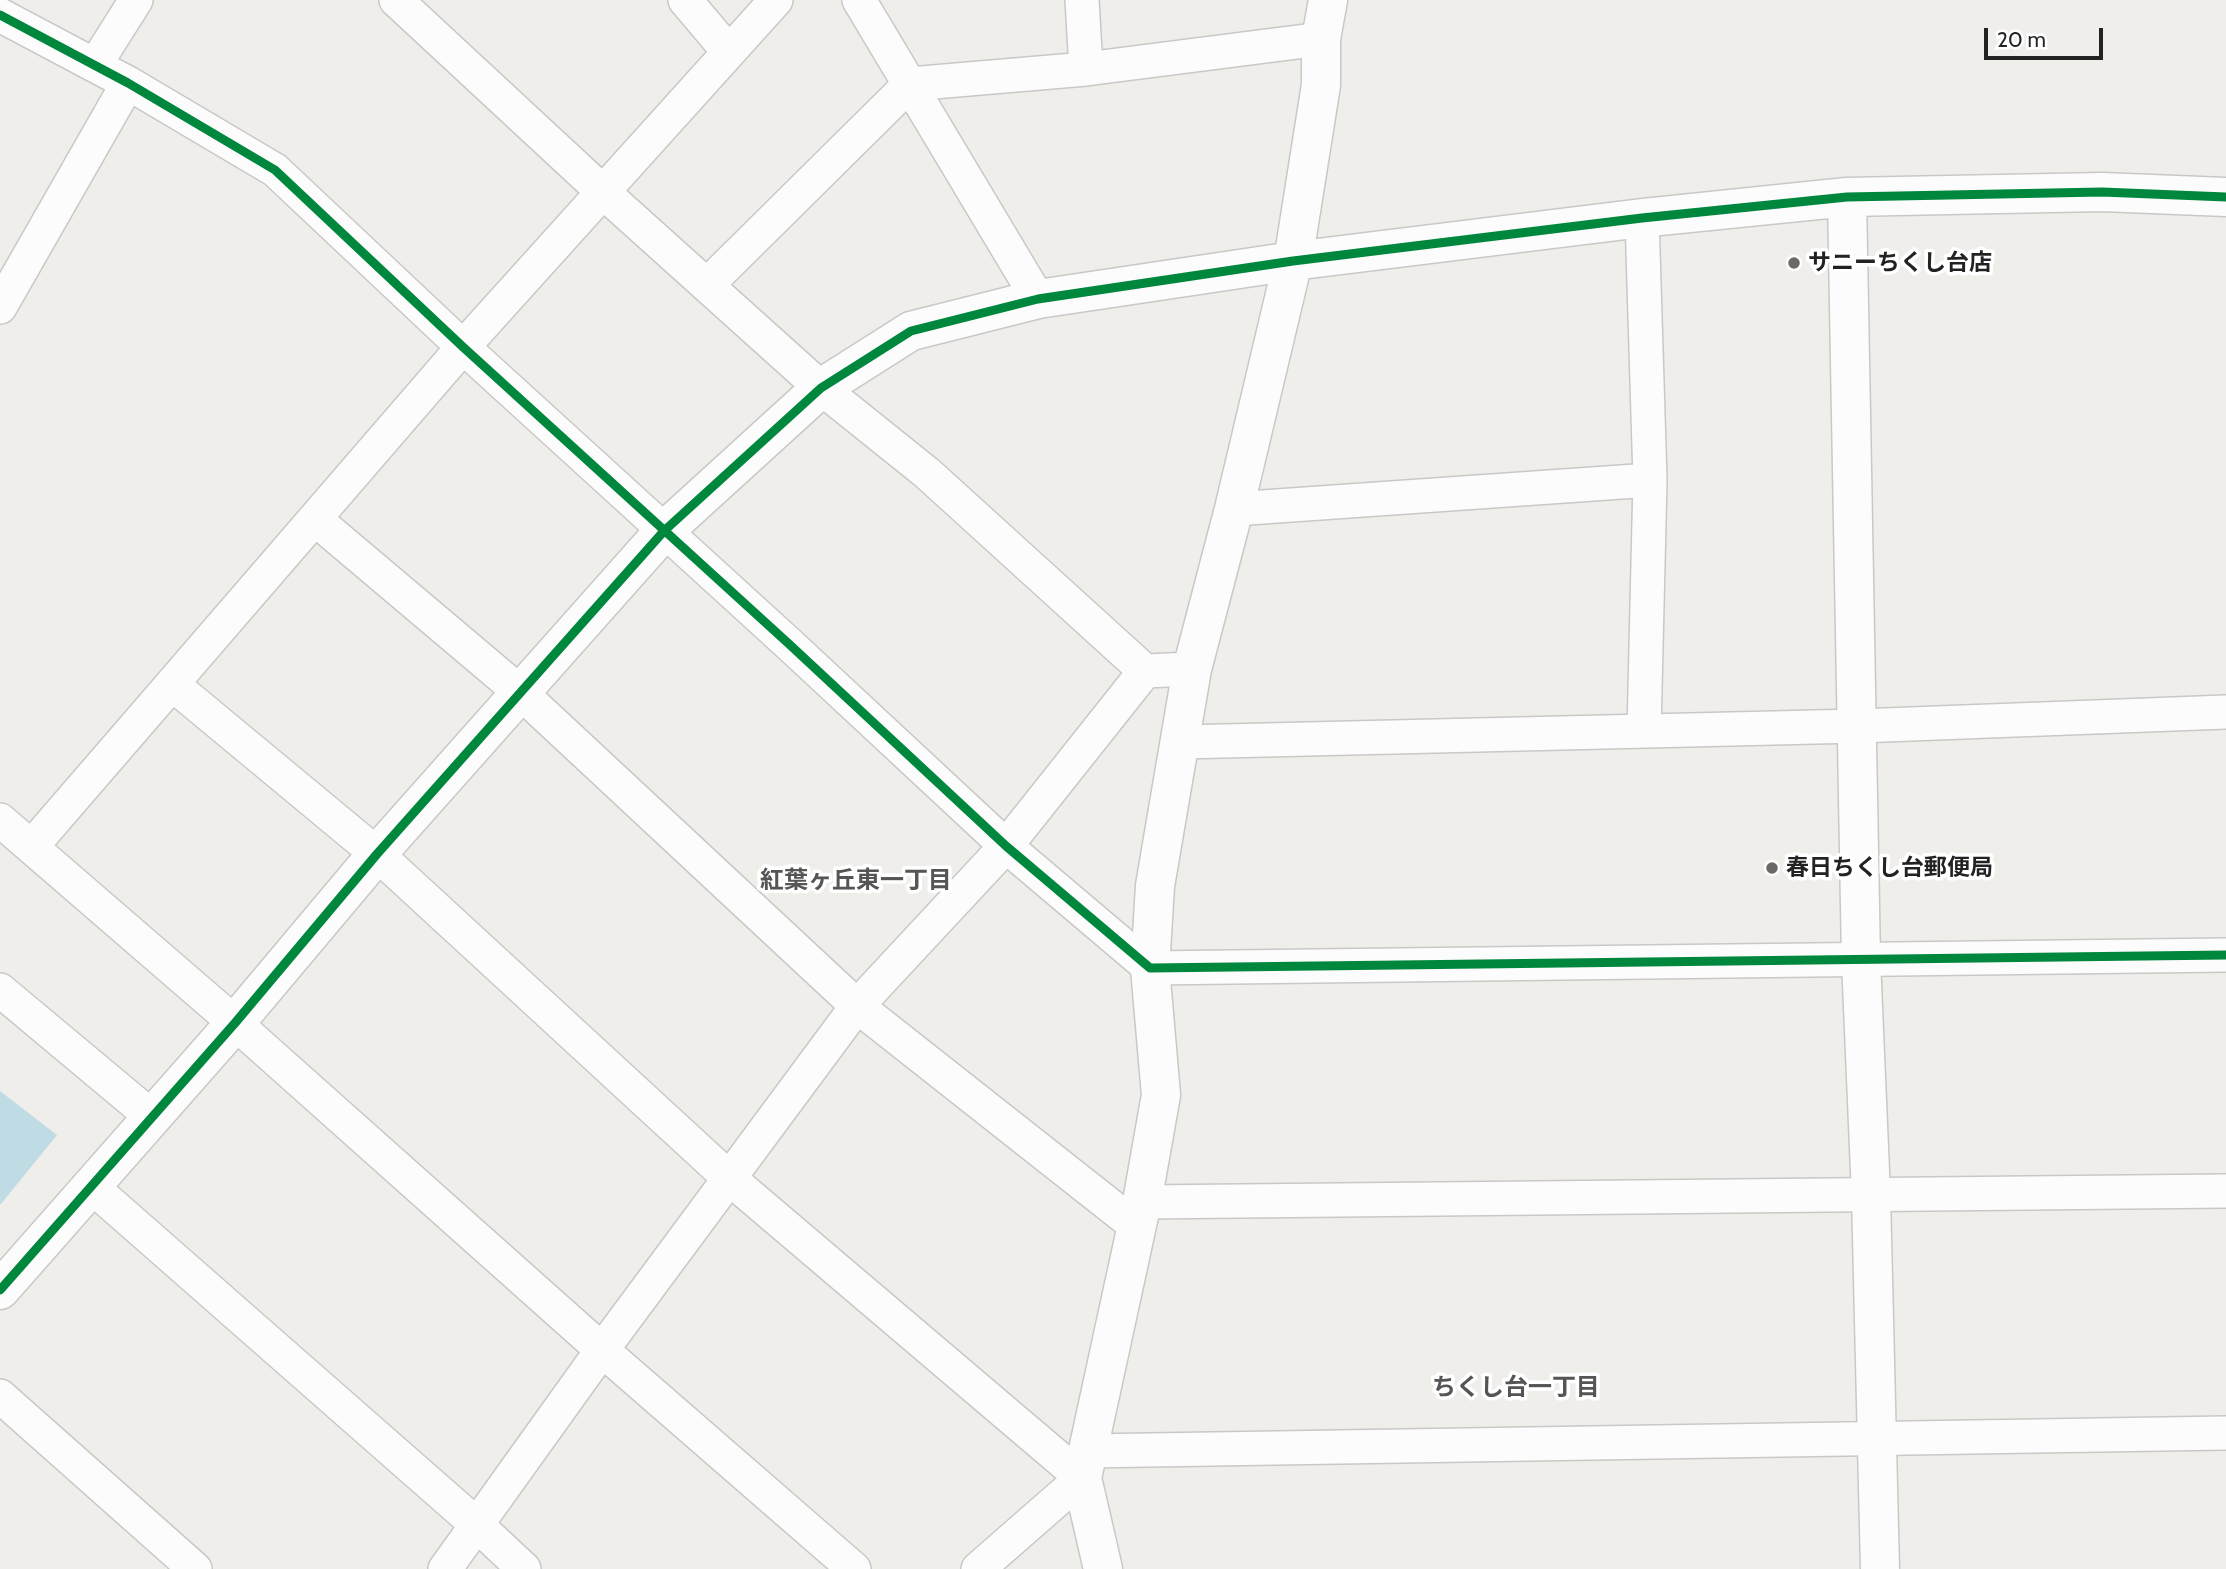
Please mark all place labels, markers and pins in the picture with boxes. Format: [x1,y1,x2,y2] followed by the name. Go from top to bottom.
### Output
[1808,249,1992,277] place label: サニーちくし台店
[1786,255,1802,271] marker: サニーちくし台店
[1786,854,1993,882] place label: 春日ちくし台郵便局
[1764,860,1780,876] marker: 春日ちくし台郵便局

